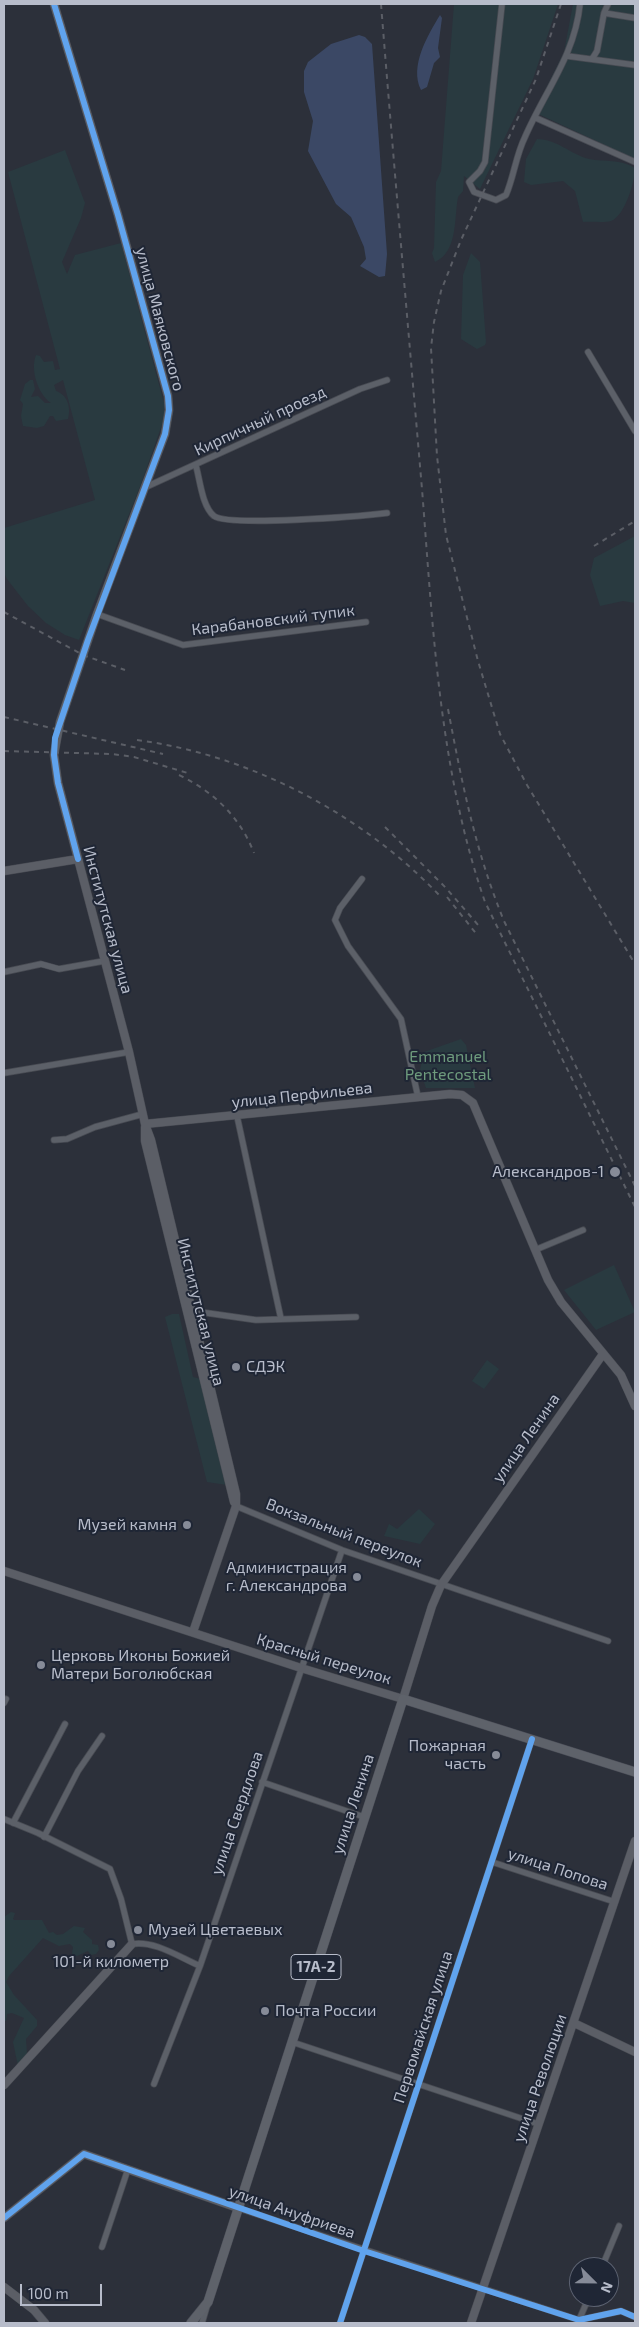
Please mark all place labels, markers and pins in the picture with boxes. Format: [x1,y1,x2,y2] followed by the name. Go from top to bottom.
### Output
[492,1162,604,1182] place label: Александров-1
[608,1165,622,1179] marker: Александров-1
[246,1357,285,1377] place label: СДЭК
[230,1361,242,1373] marker: СДЭК
[78,1515,177,1535] place label: Музей камня
[181,1519,193,1531] marker: Музей камня
[226,1558,347,1596] place label: Администрация г. Александрова
[351,1571,363,1583] marker: Администрация г. Александрова
[51,1646,230,1684] place label: Церковь Иконы Божией Матери Боголюбская
[35,1659,47,1671] marker: Церковь Иконы Божией Матери Боголюбская
[409,1736,486,1774] place label: Пожарная часть
[490,1749,502,1761] marker: Пожарная часть
[148,1920,282,1940] place label: Музей Цветаевых
[132,1924,144,1936] marker: Музей Цветаевых
[105,1938,117,1950] marker: 101-й километр
[53,1952,169,1972] place label: 101-й километр
[275,2001,376,2021] place label: Почта России
[259,2005,271,2017] marker: Почта России

